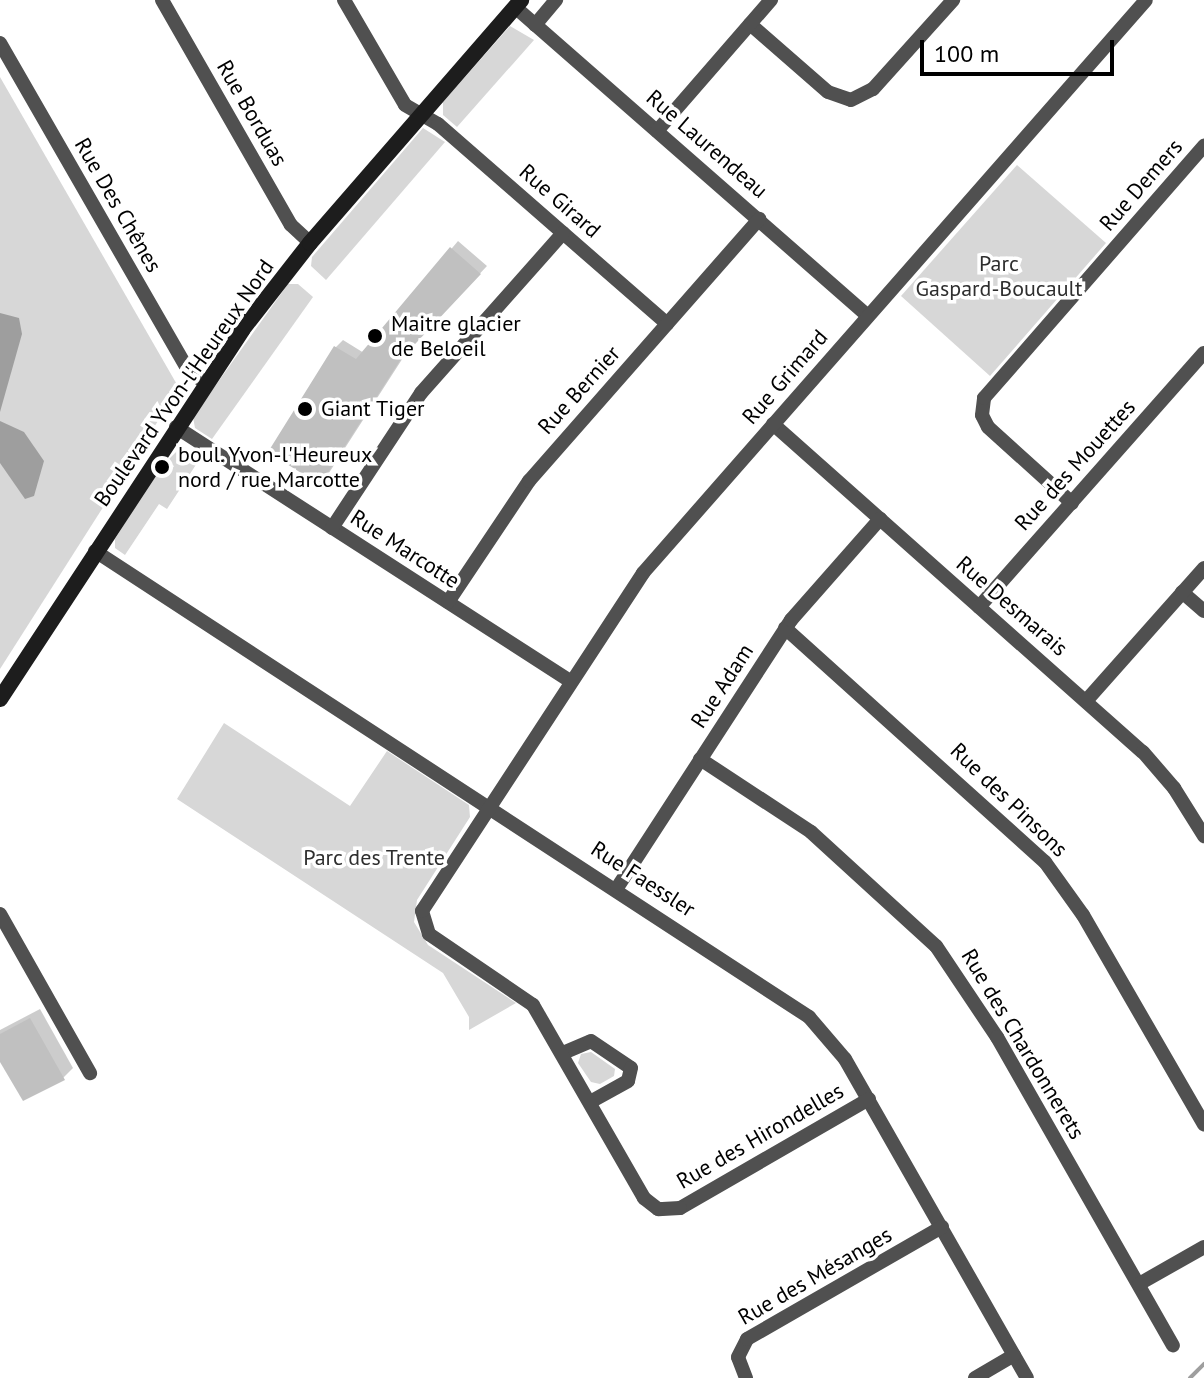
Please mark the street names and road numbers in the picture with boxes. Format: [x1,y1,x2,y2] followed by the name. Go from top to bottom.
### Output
[211,55,293,171] street label: Rue Borduas
[641,84,773,204] street label: Rue Laurendeau
[69,133,167,277] street label: Rue Des Chênes
[1094,134,1188,236] street label: Rue Demers
[514,159,606,243] street label: Rue Girard
[88,254,280,512] street label: Boulevard Yvon-l'Heureux Nord
[737,324,833,430] street label: Rue Grimard
[532,340,626,440] street label: Rue Bernier
[1009,394,1141,536] street label: Rue des Mouettes
[346,504,464,594] street label: Rue Marcotte
[951,550,1073,662] street label: Rue Desmarais
[685,639,759,733] street label: Rue Adam
[945,738,1073,862] street label: Rue des Pinsons
[586,836,700,922] street label: Rue Faessler
[956,944,1090,1144] street label: Rue des Chardonnerets
[672,1078,848,1194] street label: Rue des Hirondelles
[734,1221,896,1331] street label: Rue des Mésanges

